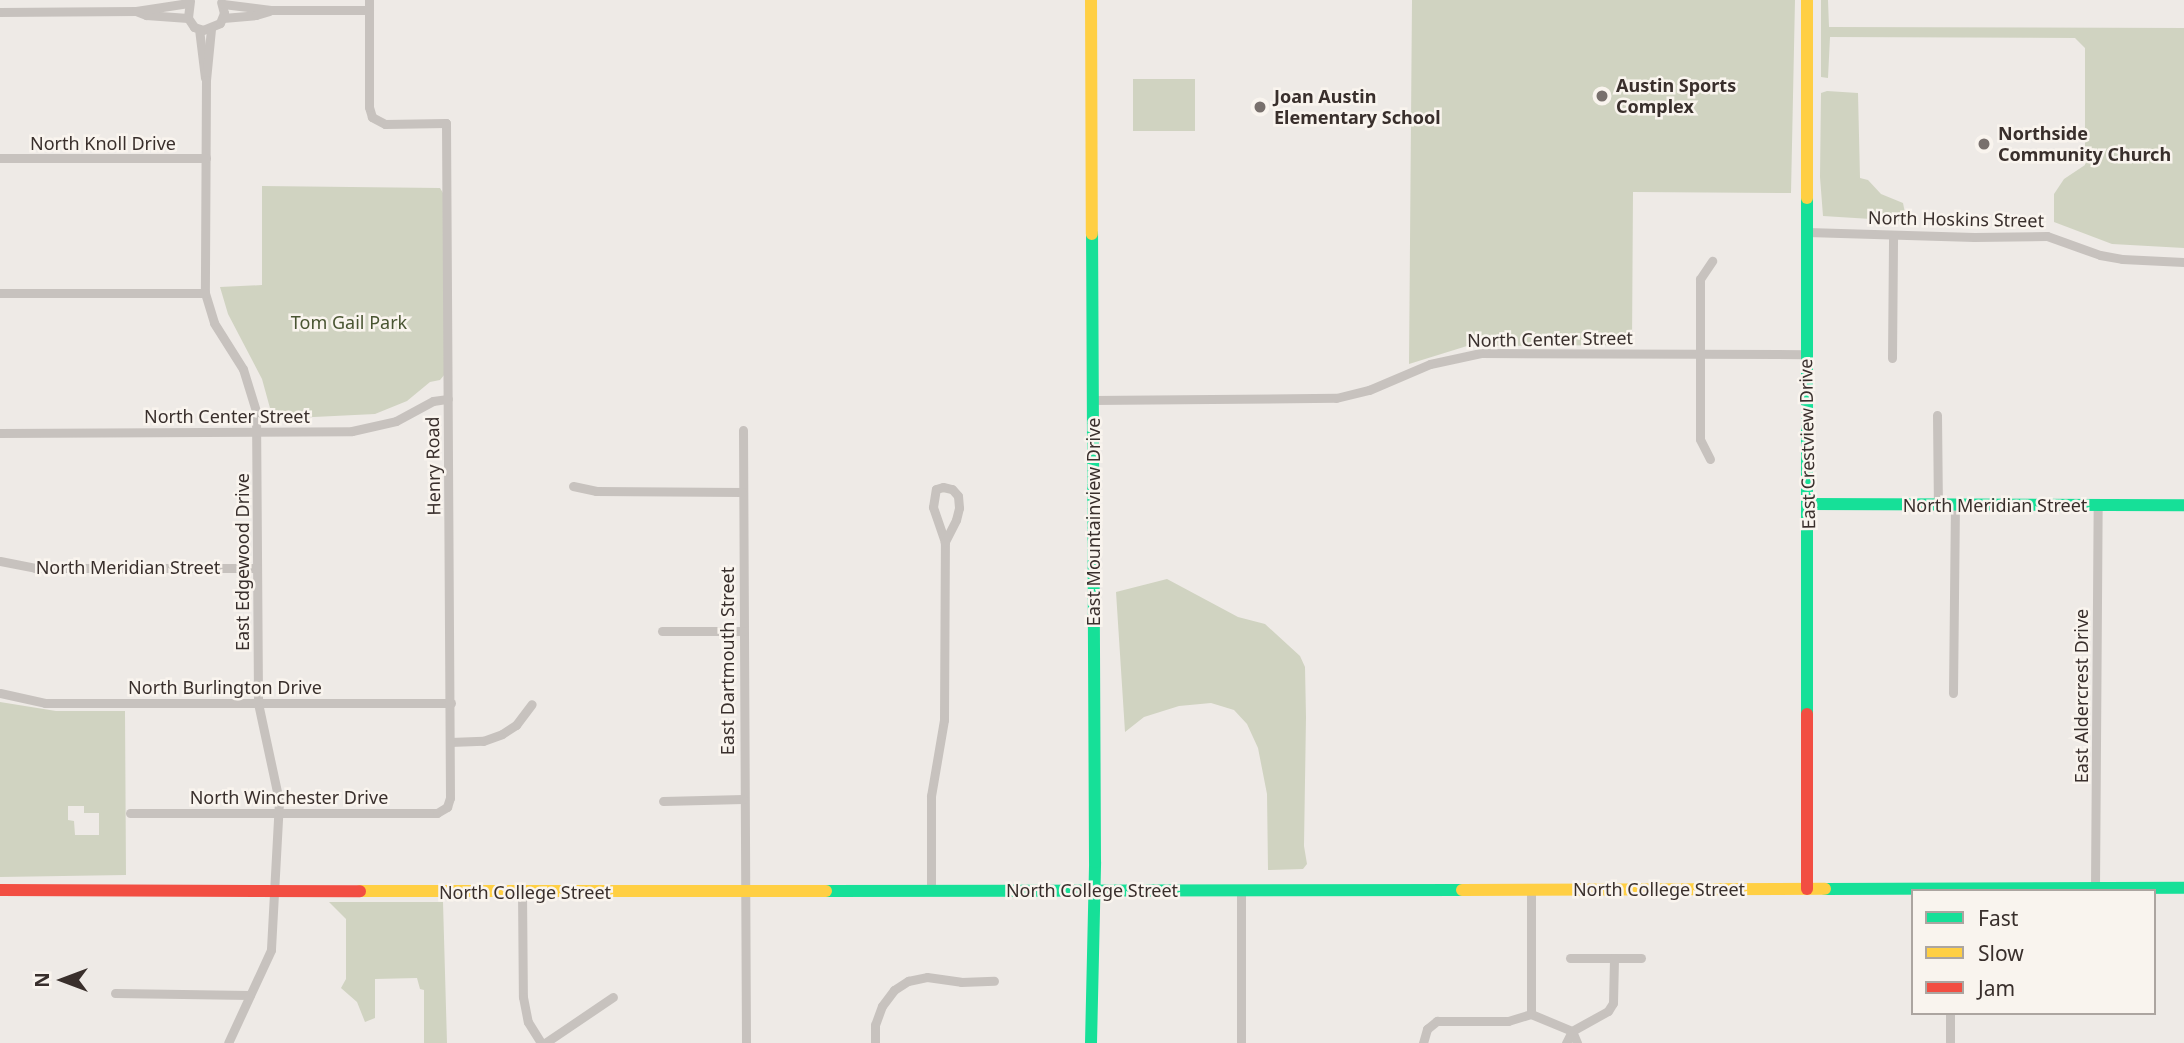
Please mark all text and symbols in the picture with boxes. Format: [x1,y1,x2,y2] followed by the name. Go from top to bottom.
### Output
[1616,75,1736,118] place label: Austin Sports Complex
[1274,86,1441,128] place label: Joan Austin Elementary School
[1594,88,1610,104] marker: Austin Sports Complex
[1252,99,1268,115] marker: Joan Austin Elementary School
[1998,123,2171,166] place label: Northside Community Church
[30,132,176,154] street label: North Knoll Drive
[1976,136,1992,152] marker: Northside Community Church
[1868,207,2044,231] street label: North Hoskins Street
[291,311,407,333] park label: Tom Gail Park
[1467,327,1633,351] street label: North Center Street
[1795,359,1819,529] street label: East Crestview Drive
[144,405,310,427] street label: North Center Street
[421,416,445,516] street label: Henry Road
[1082,418,1104,626] street label: East Mountainview Drive
[231,473,253,651] street label: East Edgewood Drive
[1903,494,2087,516] street label: North Meridian Street
[36,556,220,578] street label: North Meridian Street
[716,567,738,755] street label: East Dartmouth Street
[2070,609,2092,783] street label: East Aldercrest Drive
[128,676,322,698] street label: North Burlington Drive
[190,786,388,808] street label: North Winchester Drive
[1573,878,1745,900] street label: North College Street
[1006,879,1178,901] street label: North College Street
[439,881,611,903] street label: North College Street
[1911,889,2156,1015] legend
[1978,904,2018,932] text: Fast
[1978,939,2024,967] text: Slow
[28,945,98,1015] north arrow
[29,972,55,988] text: N
[1978,974,2015,1002] text: Jam

